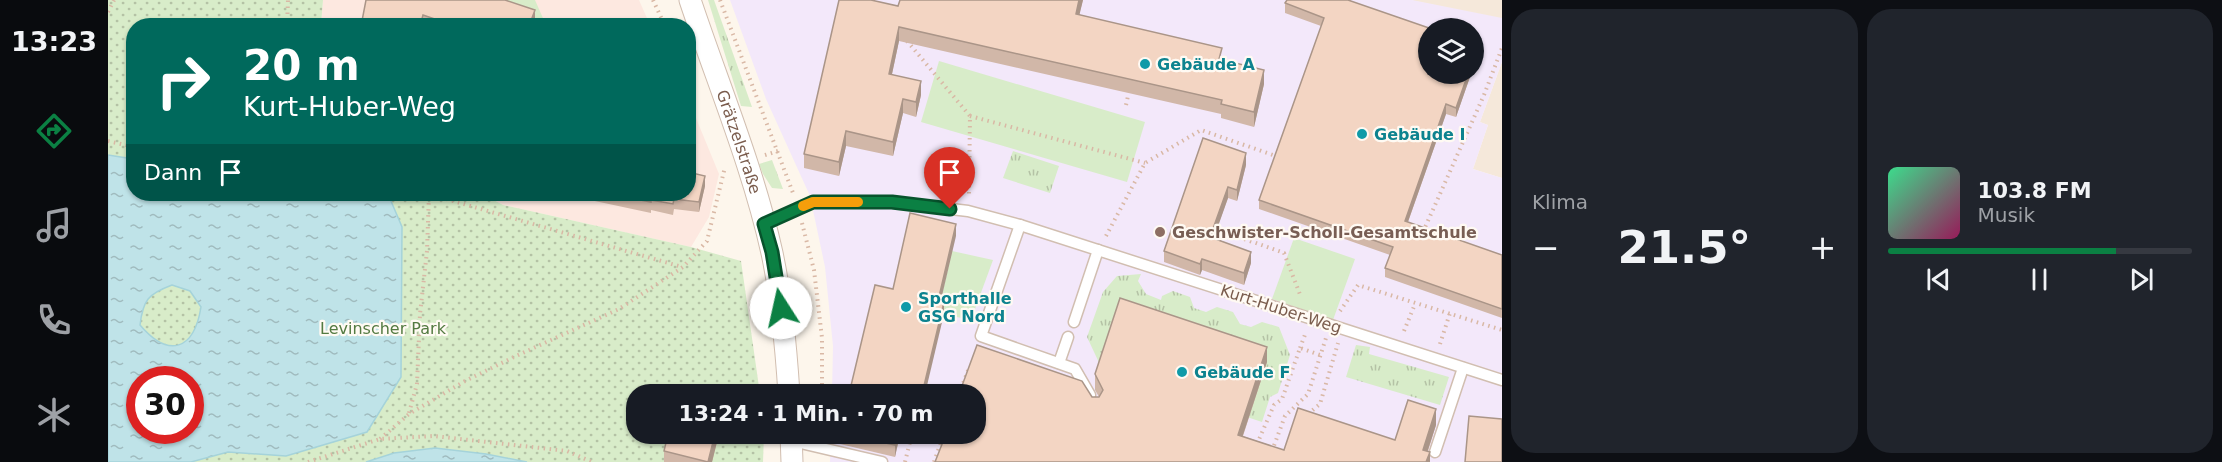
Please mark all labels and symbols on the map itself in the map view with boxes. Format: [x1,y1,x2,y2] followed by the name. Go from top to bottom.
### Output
[1157,55,1256,74] place label: Gebäude A
[1138,57,1152,71] marker: Gebäude A
[713,87,765,196] street label: Grätzelstraße
[1374,125,1465,144] place label: Gebäude I
[1355,127,1369,141] marker: Gebäude I
[924,147,975,209] pin
[1172,223,1477,242] place label: Geschwister-Scholl-Gesamtschule
[1153,225,1167,239] marker: Geschwister-Scholl-Gesamtschule
[749,276,813,340] position arrow
[1218,280,1344,338] street label: Kurt-Huber-Weg
[918,289,1012,326] place label: Sporthalle GSG Nord
[899,300,913,314] marker: Sporthalle GSG Nord
[320,319,447,338] park label: Levinscher Park
[1194,363,1290,382] place label: Gebäude F
[1175,365,1189,379] marker: Gebäude F
[126,366,204,444] speed limit sign: 30

